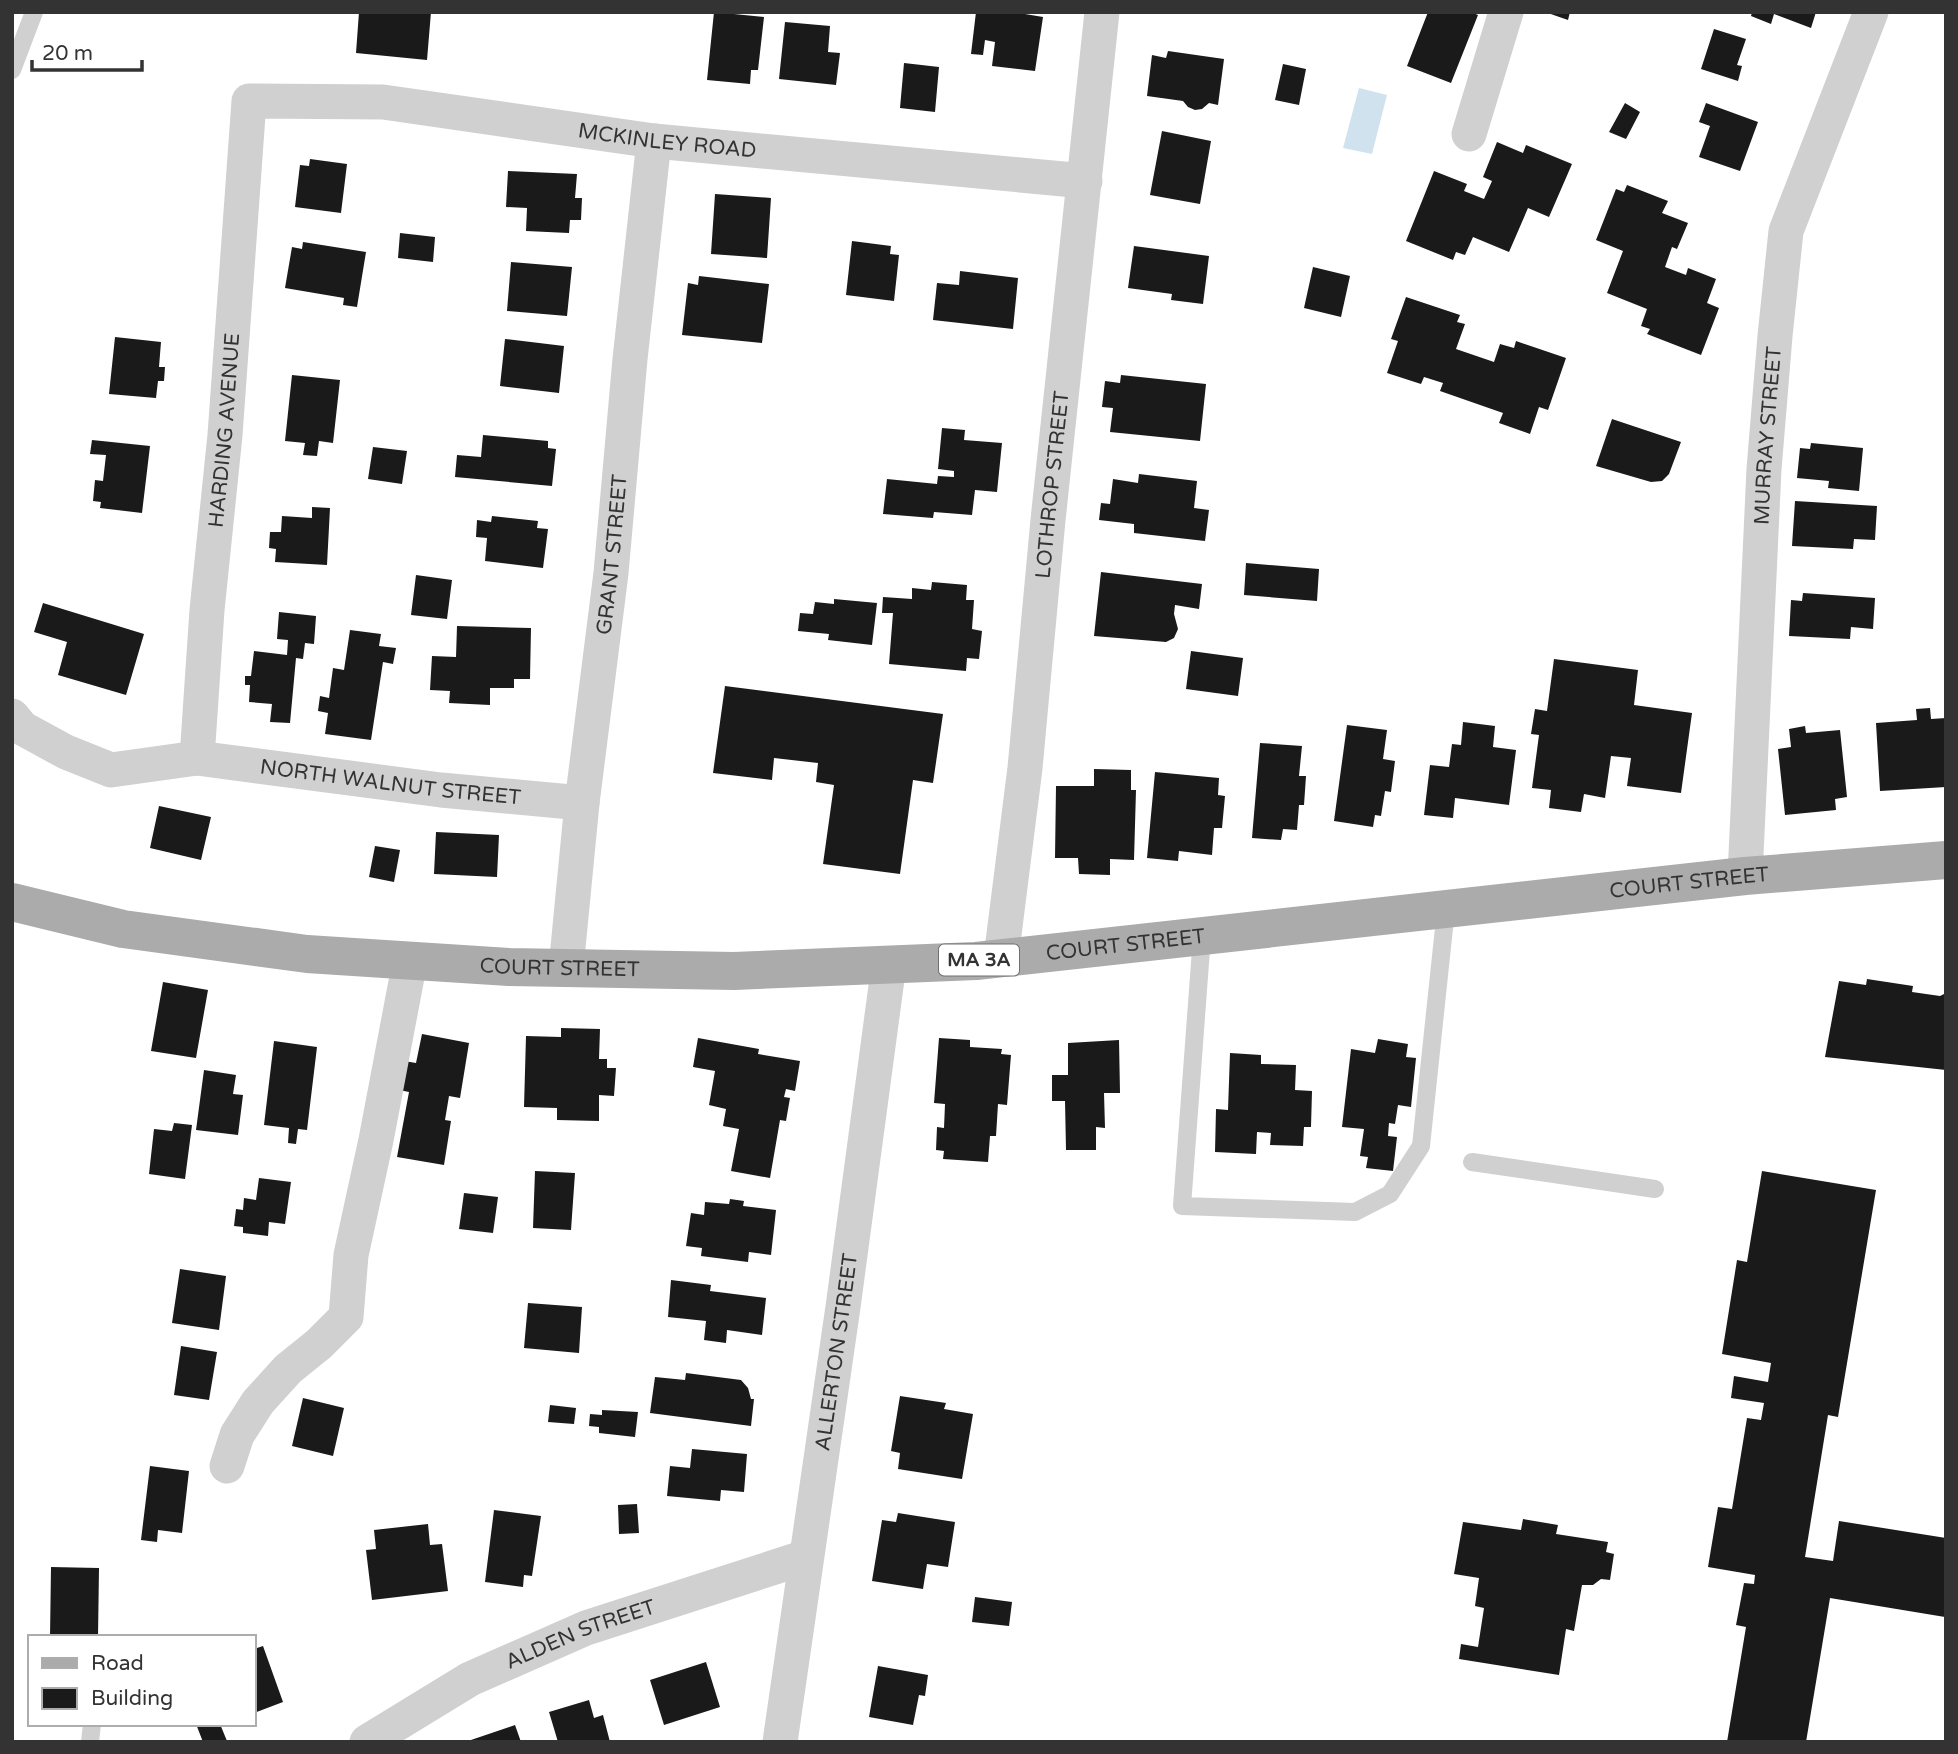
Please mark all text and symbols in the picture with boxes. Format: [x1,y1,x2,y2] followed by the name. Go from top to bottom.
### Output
[32,28,142,72] scale bar
[42,41,93,66] text: 20 m
[576,118,758,163] street label: MCKINLEY ROAD
[203,332,245,529] street label: HARDING AVENUE
[1749,345,1787,525] street label: MURRAY STREET
[1030,390,1074,580] street label: LOTHROP STREET
[591,473,632,636] street label: GRANT STREET
[258,754,522,810] street label: NORTH WALNUT STREET
[1608,862,1770,903] street label: COURT STREET
[1045,923,1207,966] street label: COURT STREET
[939,944,1019,976] road number: MA 3A
[479,953,640,982] street label: COURT STREET
[810,1251,863,1453] street label: ALLERTON STREET
[501,1594,659,1674] street label: ALDEN STREET
[28,1635,256,1726] legend
[91,1651,144,1676] text: Road
[91,1686,173,1711] text: Building

